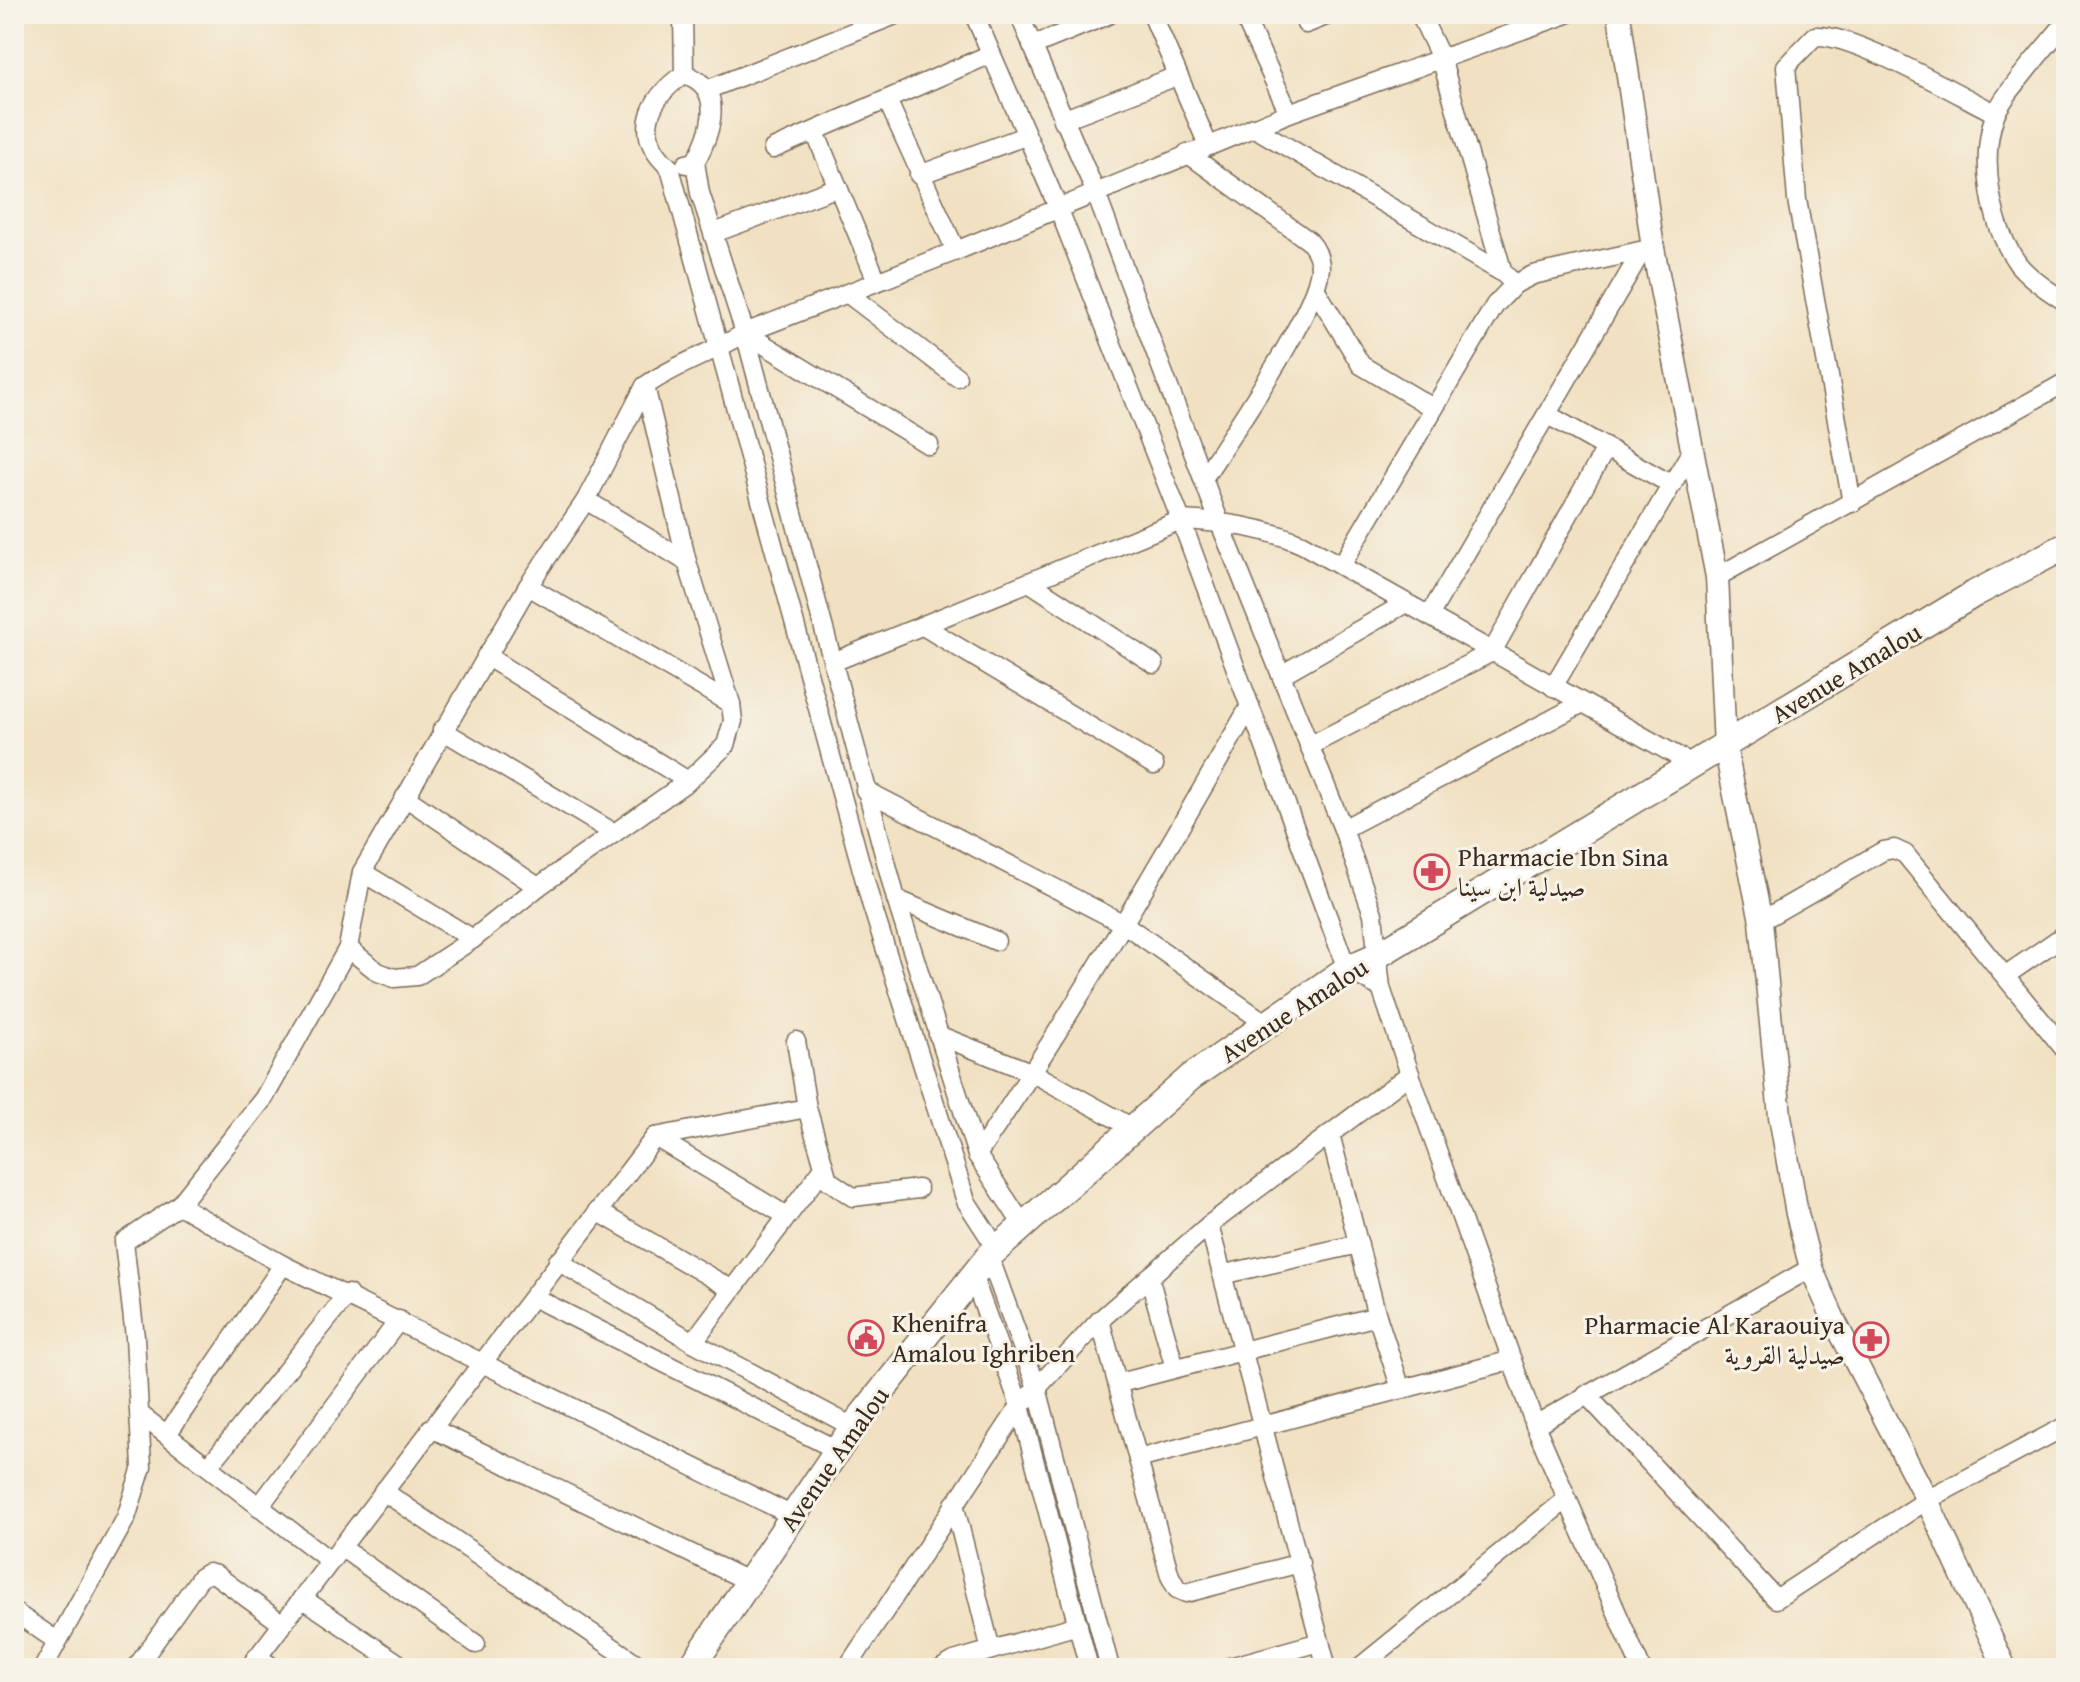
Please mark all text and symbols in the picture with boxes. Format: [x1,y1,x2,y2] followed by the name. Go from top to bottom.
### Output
[1763,612,1928,733] street label: Avenue Amalou
[1458,837,1669,906] place label: Pharmacie Ibn Sina صيدلية ابن سينا
[1413,853,1451,891] pharmacy icon: Pharmacie Ibn Sina صيدلية ابن سينا
[1212,947,1375,1072] street label: Avenue Amalou
[892,1303,1076,1372] place label: Khenifra Amalou Ighriben
[1584,1305,1846,1374] place label: Pharmacie Al Karaouiya صيدلية القروية
[847,1319,885,1357] public building icon: Khenifra Amalou Ighriben
[1852,1321,1890,1359] pharmacy icon: Pharmacie Al Karaouiya صيدلية القروية
[769,1378,898,1539] street label: Avenue Amalou

